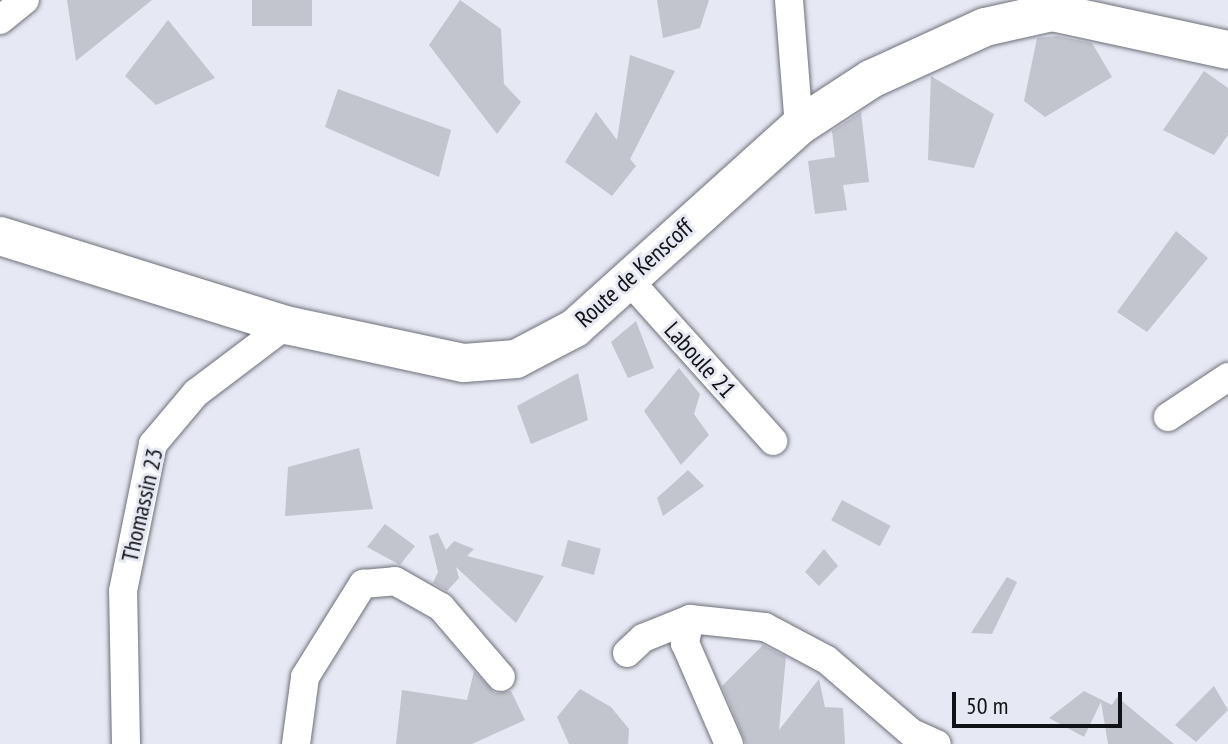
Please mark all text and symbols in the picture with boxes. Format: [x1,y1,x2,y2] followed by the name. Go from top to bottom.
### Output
[569,213,699,333] street label: Route de Kenscoff
[658,316,742,404] street label: Laboule 21
[115,445,169,565] street label: Thomassin 23
[956,676,1126,726] scale bar
[966,690,1008,721] text: 50 m

